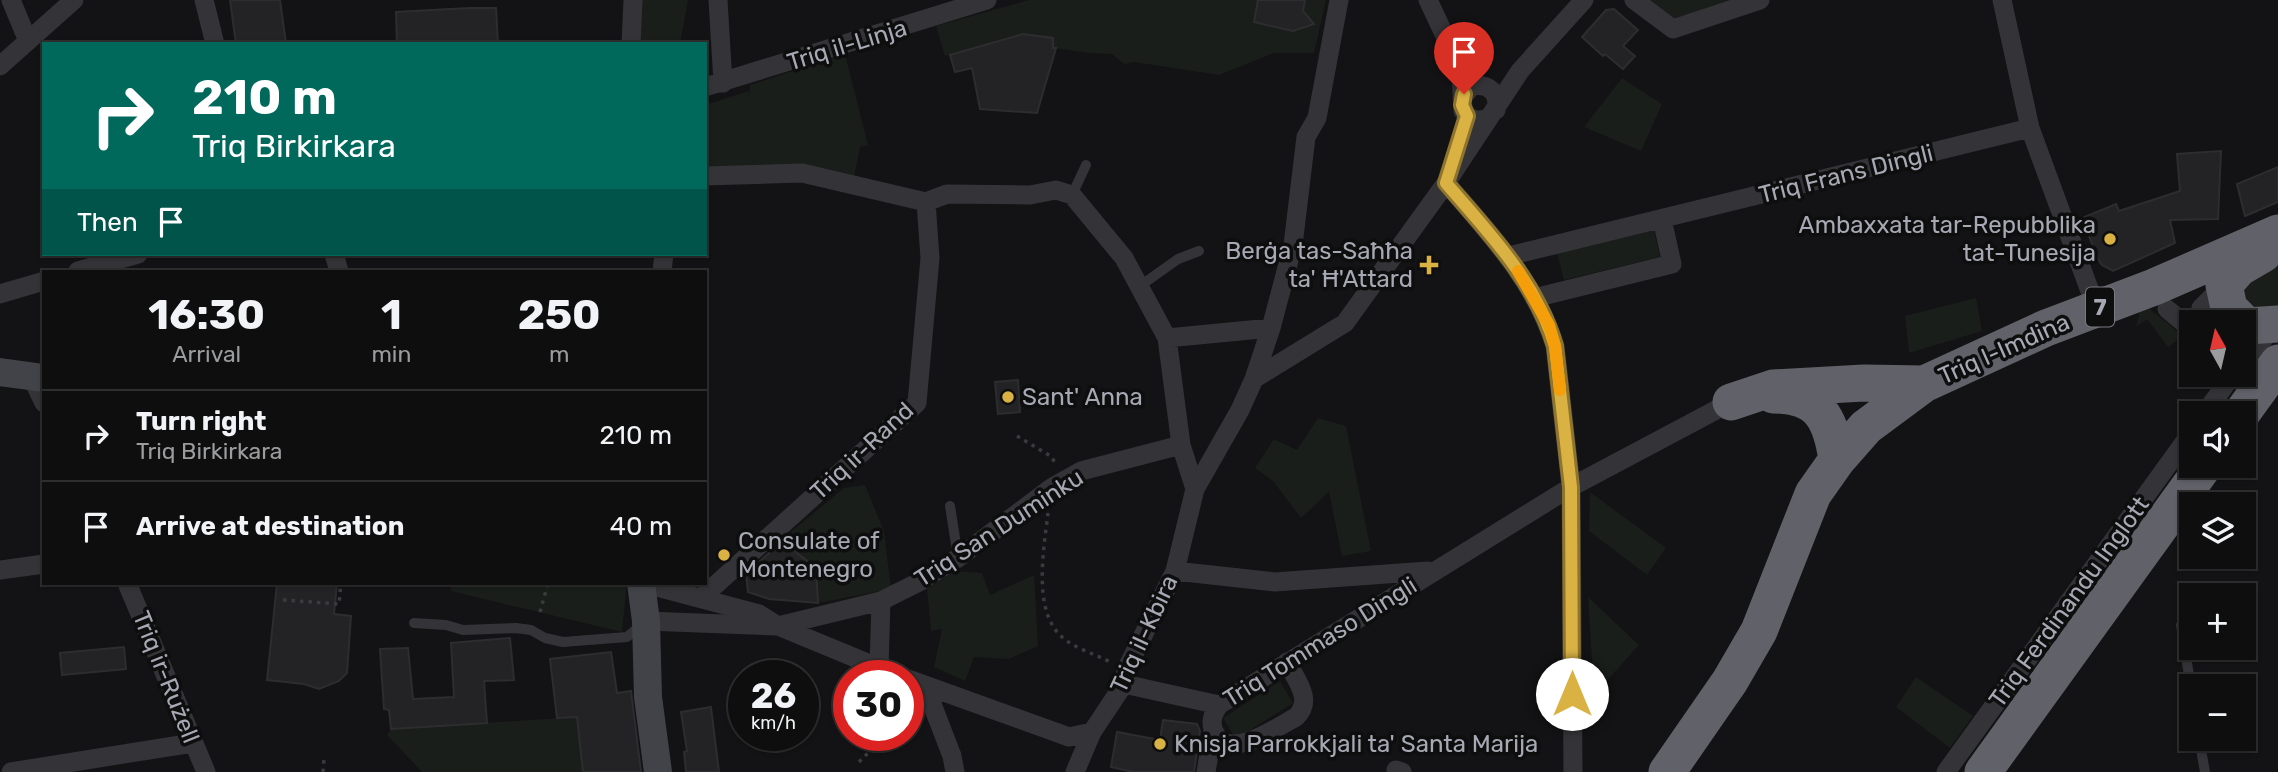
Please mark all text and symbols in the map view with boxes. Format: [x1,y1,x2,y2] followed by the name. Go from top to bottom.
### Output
[784,14,910,76] street label: Triq il-Linja
[1434,22,1494,94] pin
[1445,33,1483,71] icon: arrive
[192,68,337,126] text: 210 m
[77,70,168,161] icon: right
[192,127,396,165] text: Triq Birkirkara
[1756,139,1936,209] street label: Triq Frans Dingli
[152,203,190,241] icon: arrive
[77,207,138,238] text: Then
[1799,211,2096,267] place label: Ambaxxata tar-Repubblika tat-Tunesija
[2102,231,2118,247] marker: Ambaxxata tar-Repubblika tat-Tunesija
[1225,237,1413,293] place label: Berġa tas-Saħħa ta' Ħ'Attard
[1419,255,1439,275] marker: Berġa tas-Saħħa ta' Ħ'Attard
[2086,288,2114,326] road number: 7
[148,290,265,340] text: 16:30
[381,290,402,340] text: 1
[518,290,601,340] text: 250
[1934,308,2074,390] street label: Triq l-Imdina
[2179,310,2256,387] north arrow
[2179,310,2256,751] map controls
[172,340,241,368] text: Arrival
[371,340,411,368] text: min
[549,340,569,368] text: m
[1022,383,1143,411] place label: Sant' Anna
[1000,389,1016,405] marker: Sant' Anna
[805,396,919,506] street label: Triq ir-Rand
[2179,401,2256,478] button: sound
[136,406,266,437] text: Turn right
[77,417,115,455] icon: right
[600,420,672,451] text: 210 m
[136,437,283,465] text: Triq Birkirkara
[910,463,1088,593] street label: Triq San Duminku
[1983,491,2155,713] street label: Triq Ferdinandu Inglott
[2179,492,2256,569] button: layers
[77,508,115,546] icon: arrive
[136,511,404,542] text: Arrive at destination
[610,511,672,542] text: 40 m
[738,527,880,583] place label: Consulate of Montenegro
[716,547,732,563] marker: Consulate of Montenegro
[1105,571,1183,697] street label: Triq il-Kbira
[1218,571,1422,713] street label: Triq Tommaso Dingli
[2179,583,2256,660] button: +
[127,607,205,747] street label: Triq ir-Rużell
[1535,657,1609,731] position arrow
[833,660,924,751] speed limit sign: 30
[2179,674,2256,751] button: −
[751,675,796,717] text: 26
[751,712,796,734] text: km/h
[1174,730,1538,758] place label: Knisja Parrokkjali ta' Santa Marija
[1152,736,1168,752] marker: Knisja Parrokkjali ta' Santa Marija

